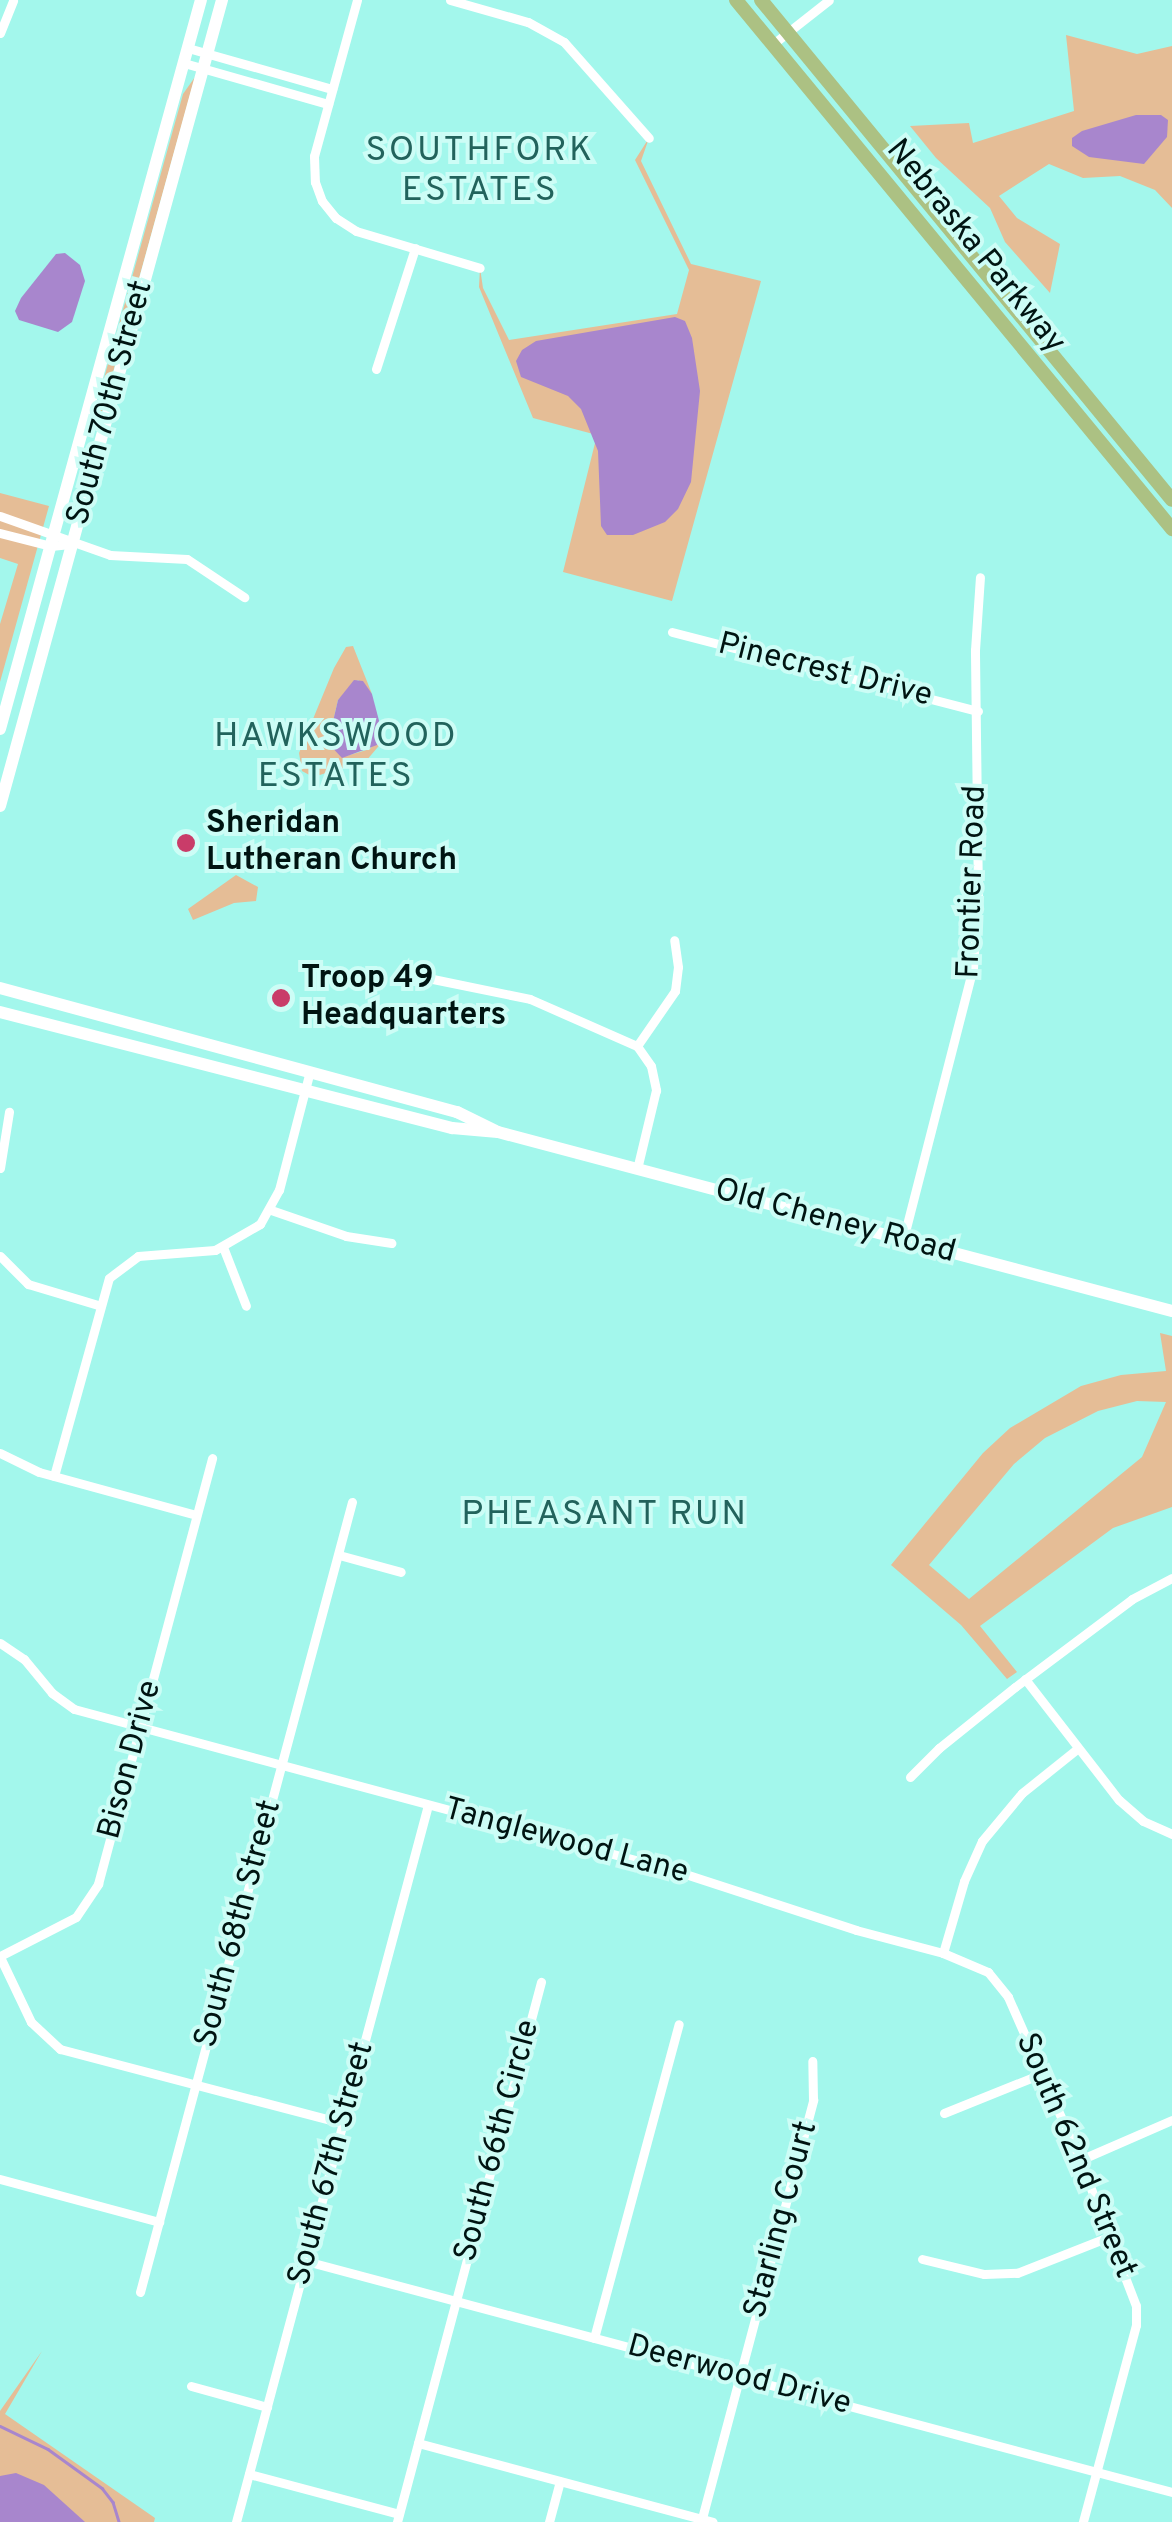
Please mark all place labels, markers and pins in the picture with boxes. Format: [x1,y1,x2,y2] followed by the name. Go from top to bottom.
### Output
[206,806,457,881] place label: Sheridan Lutheran Church
[175,832,197,854] marker: Sheridan Lutheran Church
[301,961,506,1036] place label: Troop 49 Headquarters
[270,987,292,1009] marker: Troop 49 Headquarters

